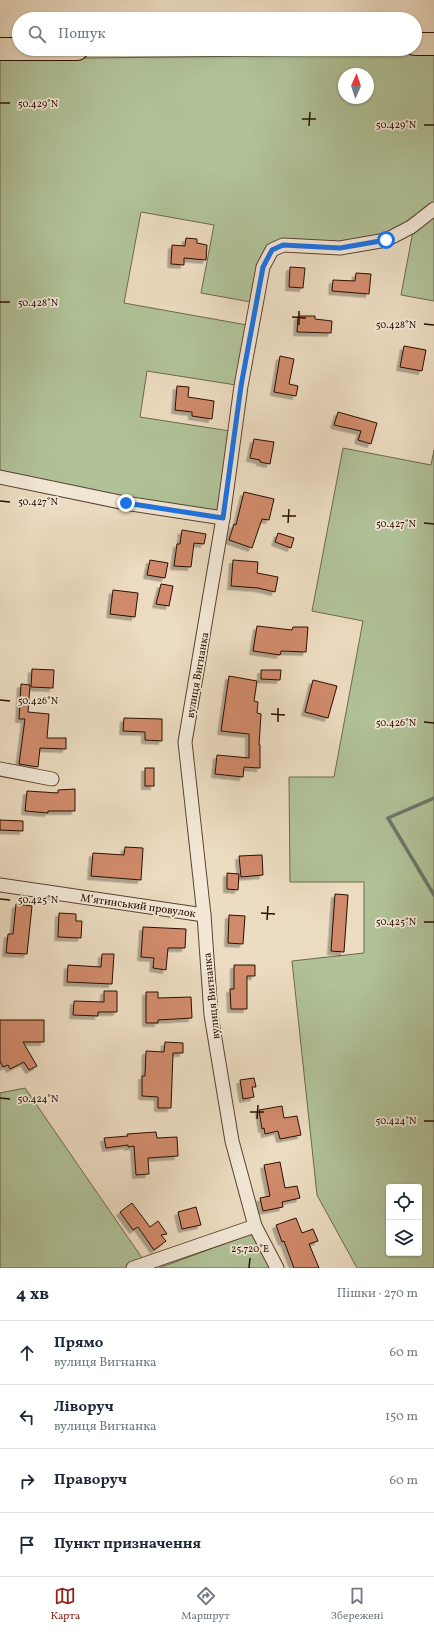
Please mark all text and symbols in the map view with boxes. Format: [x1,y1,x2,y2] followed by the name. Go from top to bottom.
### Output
[12,12,422,56] search box
[26,23,48,45] icon: search
[58,24,106,45] text: Пошук
[338,68,374,104] north arrow
[18,97,59,111] text: 50.429°N
[376,118,417,132] text: 50.429°N
[377,231,395,249] route start
[18,296,59,310] text: 50.428°N
[376,318,417,332] text: 50.428°N
[117,494,135,512] route end
[18,495,59,509] text: 50.427°N
[376,517,417,531] text: 50.427°N
[184,631,213,719] street label: вулиця Вигнанка
[18,694,59,708] text: 50.426°N
[376,716,417,730] text: 50.426°N
[79,891,197,922] street label: Мʼятинський провулок
[18,893,59,907] text: 50.425°N
[376,915,417,929] text: 50.425°N
[200,951,224,1040] street label: вулиця Вигнанка
[18,1092,59,1106] text: 50.424°N
[376,1114,417,1128] text: 50.424°N
[386,1184,422,1256] map controls
[386,1184,422,1220] button: locate
[386,1220,422,1256] button: layers
[231,1242,269,1256] text: 25.720°E
[16,1283,49,1306] text: 4 хв
[337,1285,418,1303] text: Пішки · 270 m
[54,1333,103,1354] text: Прямо
[16,1342,38,1364] icon: ahead
[390,1344,418,1362] text: 60 m
[54,1354,157,1372] text: вулиця Вигнанка
[54,1397,114,1418] text: Ліворуч
[16,1406,38,1428] icon: left
[385,1408,418,1426] text: 150 m
[54,1418,157,1436] text: вулиця Вигнанка
[16,1470,38,1492] icon: right
[54,1470,127,1491] text: Праворуч
[390,1472,418,1490] text: 60 m
[16,1534,38,1556] icon: arrive
[54,1534,201,1555] text: Пункт призначення
[50,1585,80,1624] tab: Карта
[181,1585,230,1624] tab: Маршрут
[331,1585,383,1624] tab: Збережені

